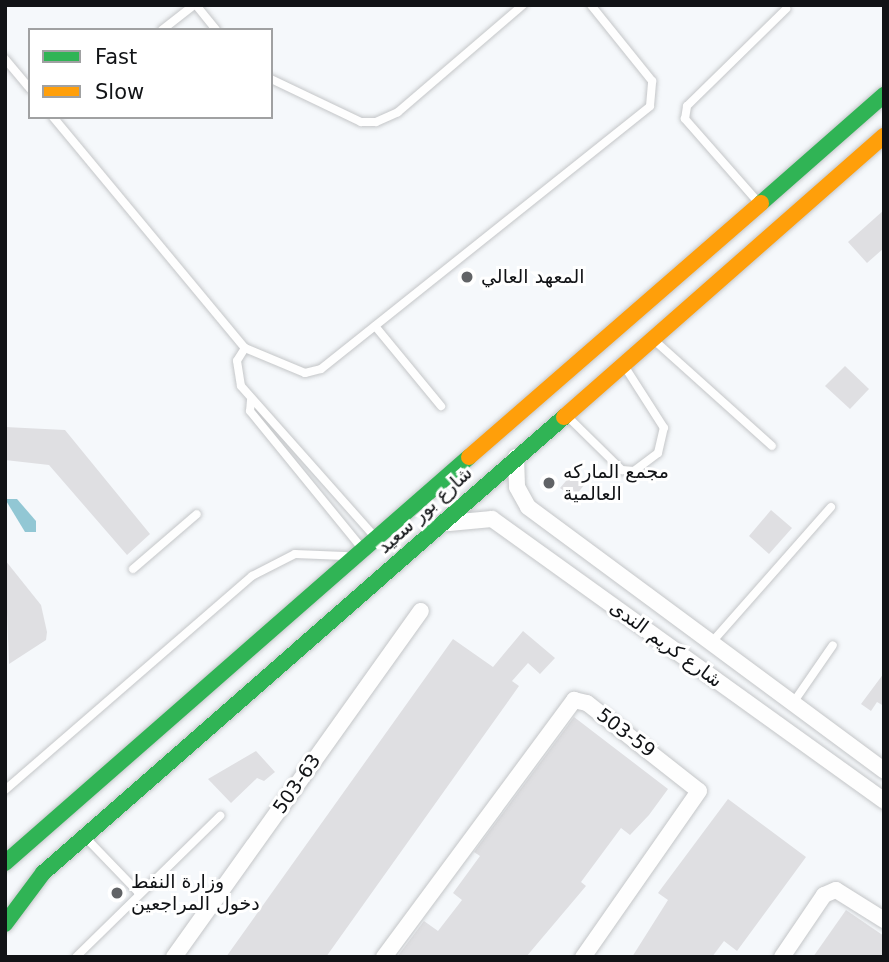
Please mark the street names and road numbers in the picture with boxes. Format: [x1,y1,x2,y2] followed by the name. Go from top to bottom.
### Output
[373,462,477,558] street label: شارع بور سعيد
[605,596,727,692] street label: شارع كريم الندى
[592,704,660,762] street label: 503-59
[268,750,326,818] street label: 503-63

